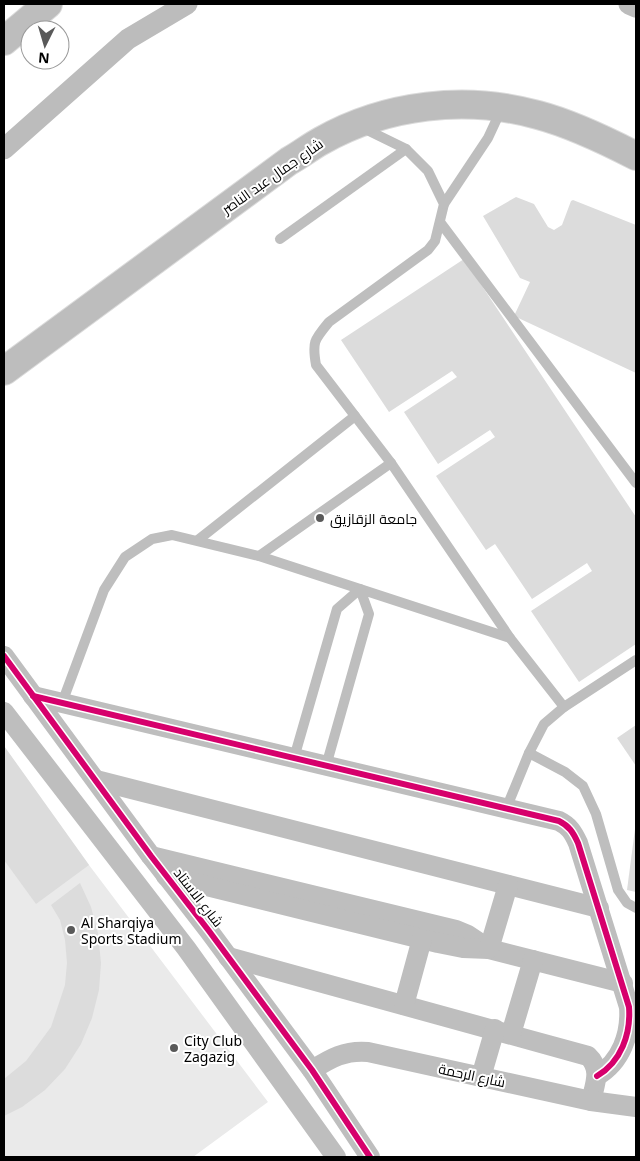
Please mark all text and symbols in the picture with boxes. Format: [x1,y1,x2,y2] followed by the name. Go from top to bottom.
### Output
[20,20,70,70] north arrow
[37,48,50,68] text: N
[217,134,326,219] street label: شارع جمال عبد الناصر
[330,509,417,528] place label: جامعة الزقازيق
[314,512,326,524] marker: جامعة الزقازيق
[170,864,228,930] street label: شارع الاستاد
[81,913,182,948] place label: Al Sharqiya Sports Stadium
[65,924,77,936] marker: Al Sharqiya Sports Stadium
[184,1031,242,1066] place label: City Club Zagazig
[168,1042,180,1054] marker: City Club Zagazig
[437,1059,507,1091] street label: شارع الرحمة

